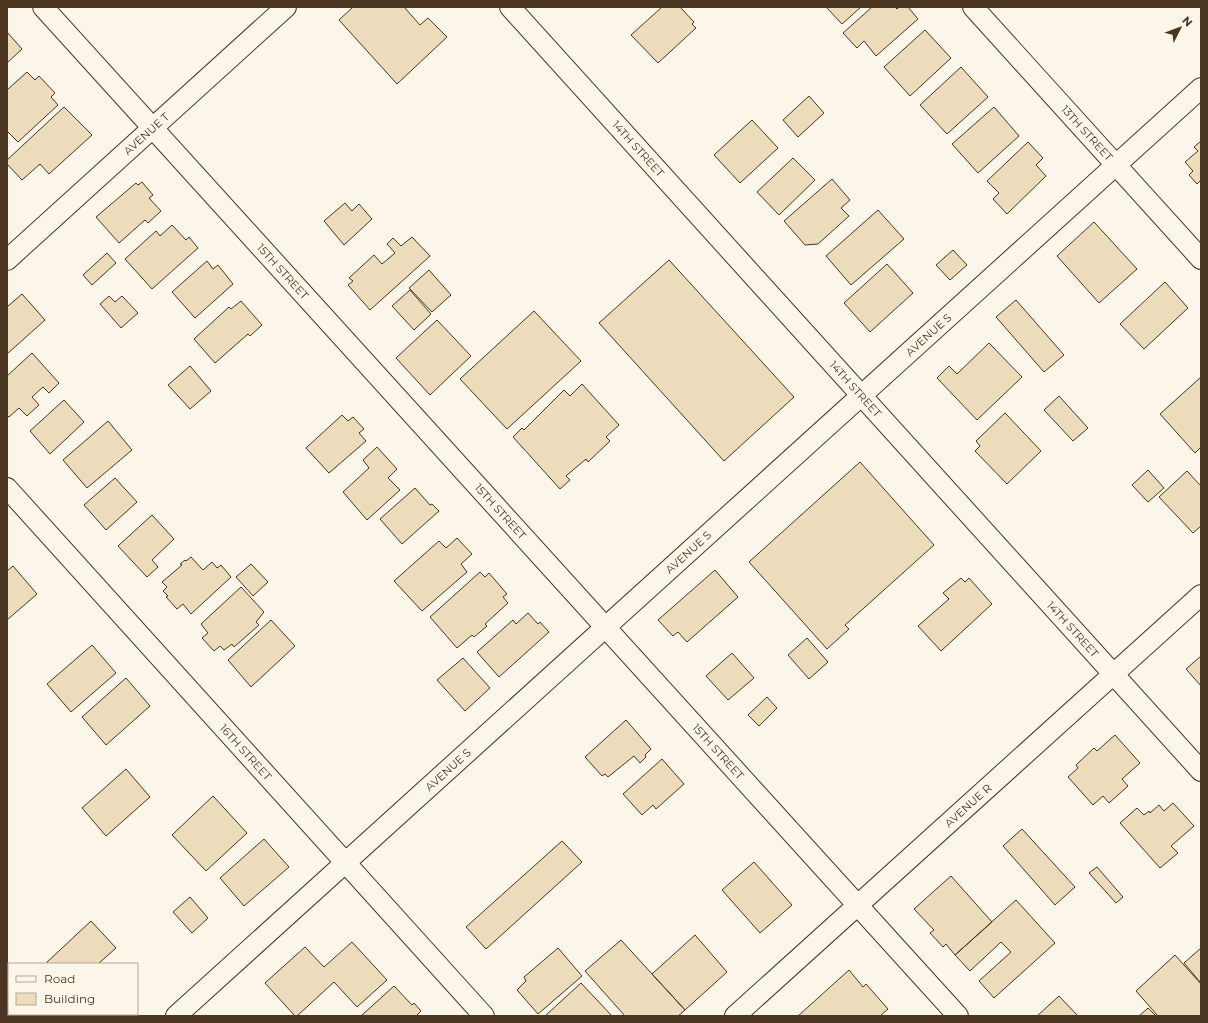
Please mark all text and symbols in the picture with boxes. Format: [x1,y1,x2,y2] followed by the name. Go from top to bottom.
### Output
[1160,8,1200,48] north arrow
[1179,13,1196,29] text: N
[1058,102,1116,164] street label: 13TH STREET
[121,109,172,158] street label: AVENUE T
[609,118,668,180] street label: 14TH STREET
[254,241,312,303] street label: 15TH STREET
[903,310,954,359] street label: AVENUE S
[826,358,885,420] street label: 14TH STREET
[472,481,530,543] street label: 15TH STREET
[662,528,714,577] street label: AVENUE S
[1044,598,1102,661] street label: 14TH STREET
[217,721,275,784] street label: 16TH STREET
[689,721,747,783] street label: 15TH STREET
[422,745,474,794] street label: AVENUE S
[942,781,994,830] street label: AVENUE R
[8,963,138,1015] legend
[44,971,75,986] text: Road
[44,991,95,1006] text: Building

